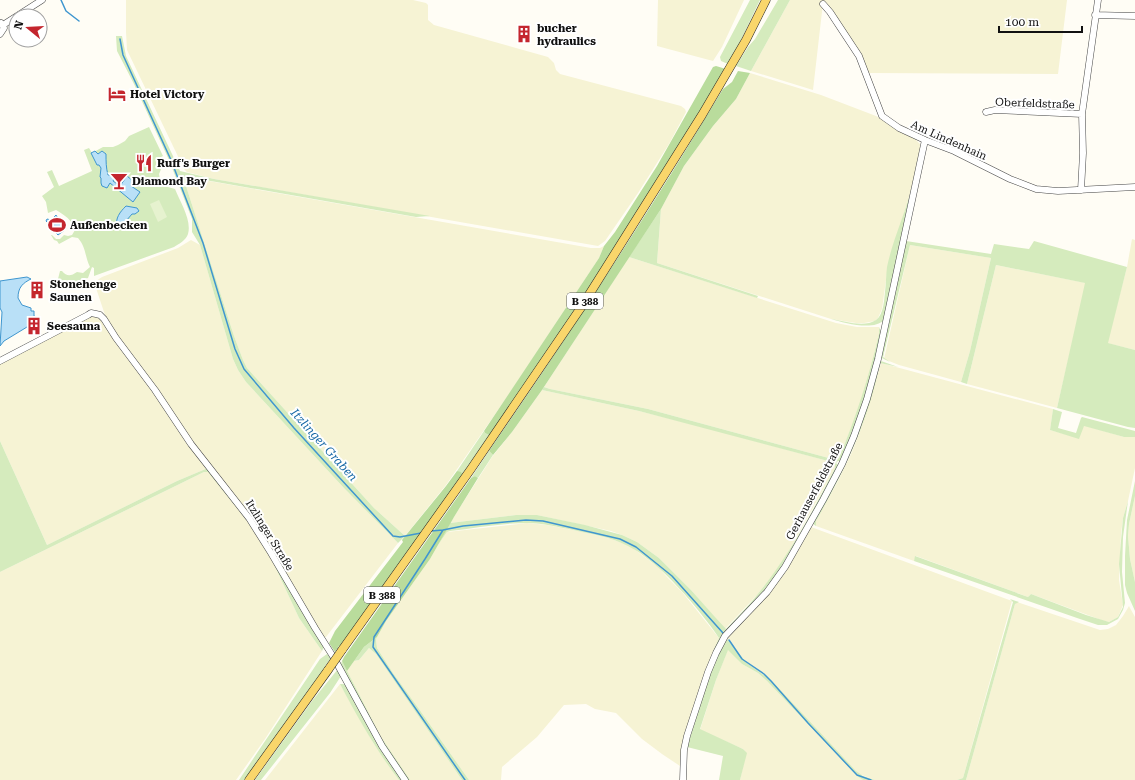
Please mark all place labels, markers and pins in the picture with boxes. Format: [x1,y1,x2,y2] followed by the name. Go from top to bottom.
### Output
[537,22,596,48] place label: bucher hydraulics
[514,24,534,44] building icon: bucher hydraulics
[107,84,127,104] hotel icon: Hotel Victory
[130,88,205,101] place label: Hotel Victory
[134,153,154,173] restaurant icon: Ruff's Burger
[157,157,230,170] place label: Ruff's Burger
[109,171,129,191] bar icon: Diamond Bay
[132,175,207,188] place label: Diamond Bay
[47,215,67,235] sports icon: Außenbecken
[70,219,148,232] place label: Außenbecken
[50,278,117,304] place label: Stonehenge Saunen
[27,280,47,300] building icon: Stonehenge Saunen
[24,316,44,336] building icon: Seesauna
[47,320,101,333] place label: Seesauna

